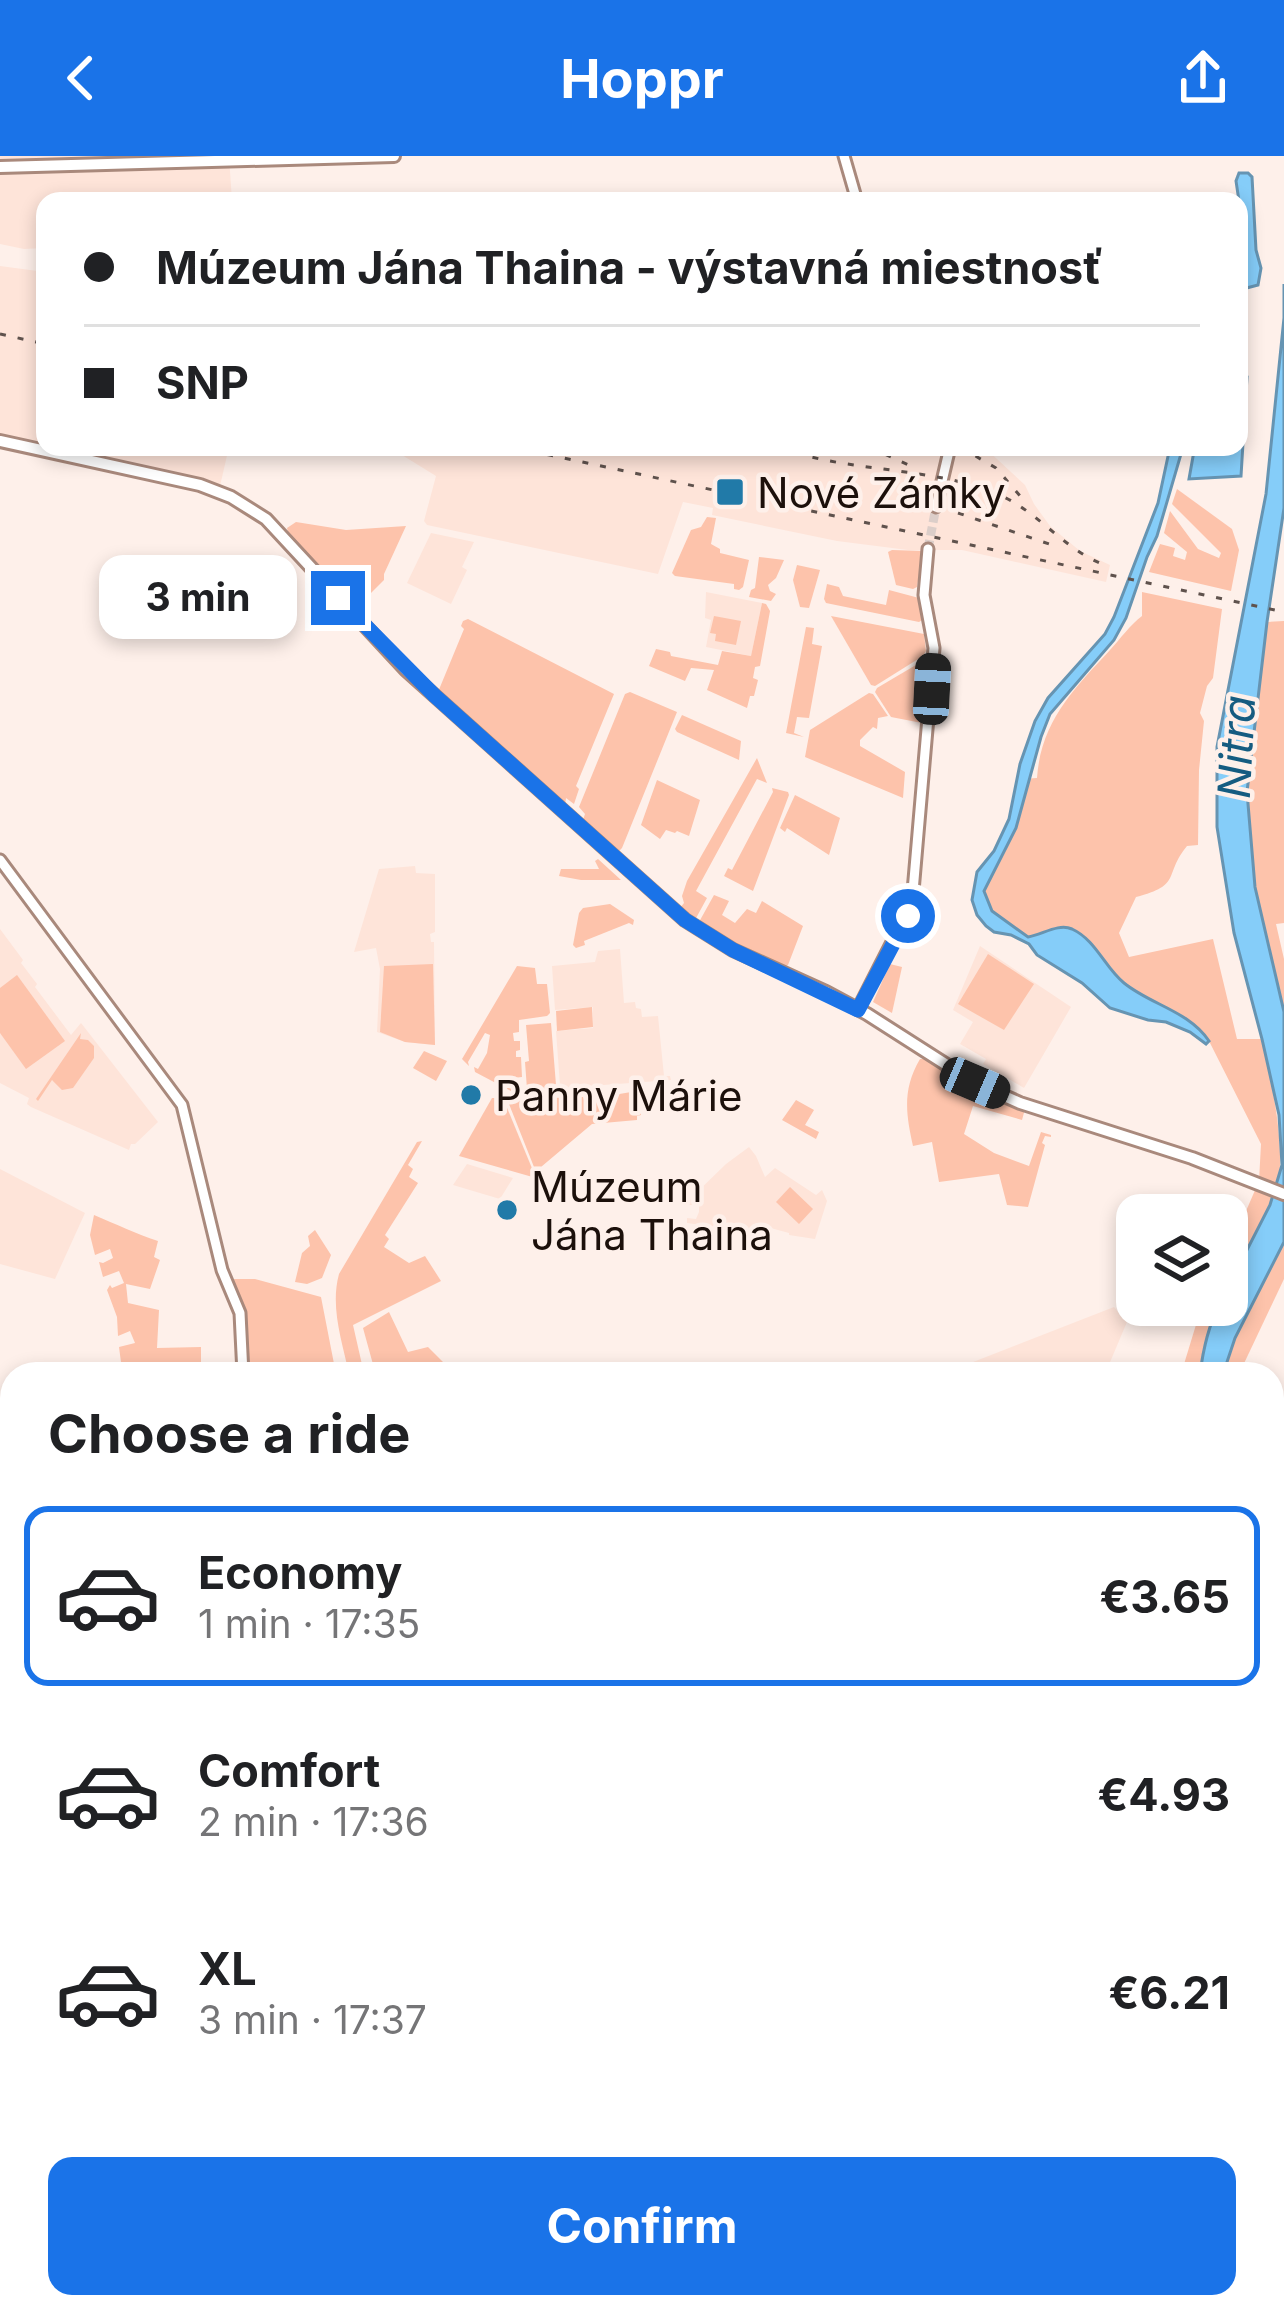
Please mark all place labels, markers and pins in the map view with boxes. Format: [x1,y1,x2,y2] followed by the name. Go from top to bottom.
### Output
[757,467,1006,518] place label: Nové Zámky
[714,476,746,508] marker: Nové Zámky
[495,1070,743,1121] place label: Panny Márie
[458,1082,484,1108] marker: Panny Márie
[531,1161,773,1260] place label: Múzeum Jána Thaina
[494,1197,520,1223] marker: Múzeum Jána Thaina

